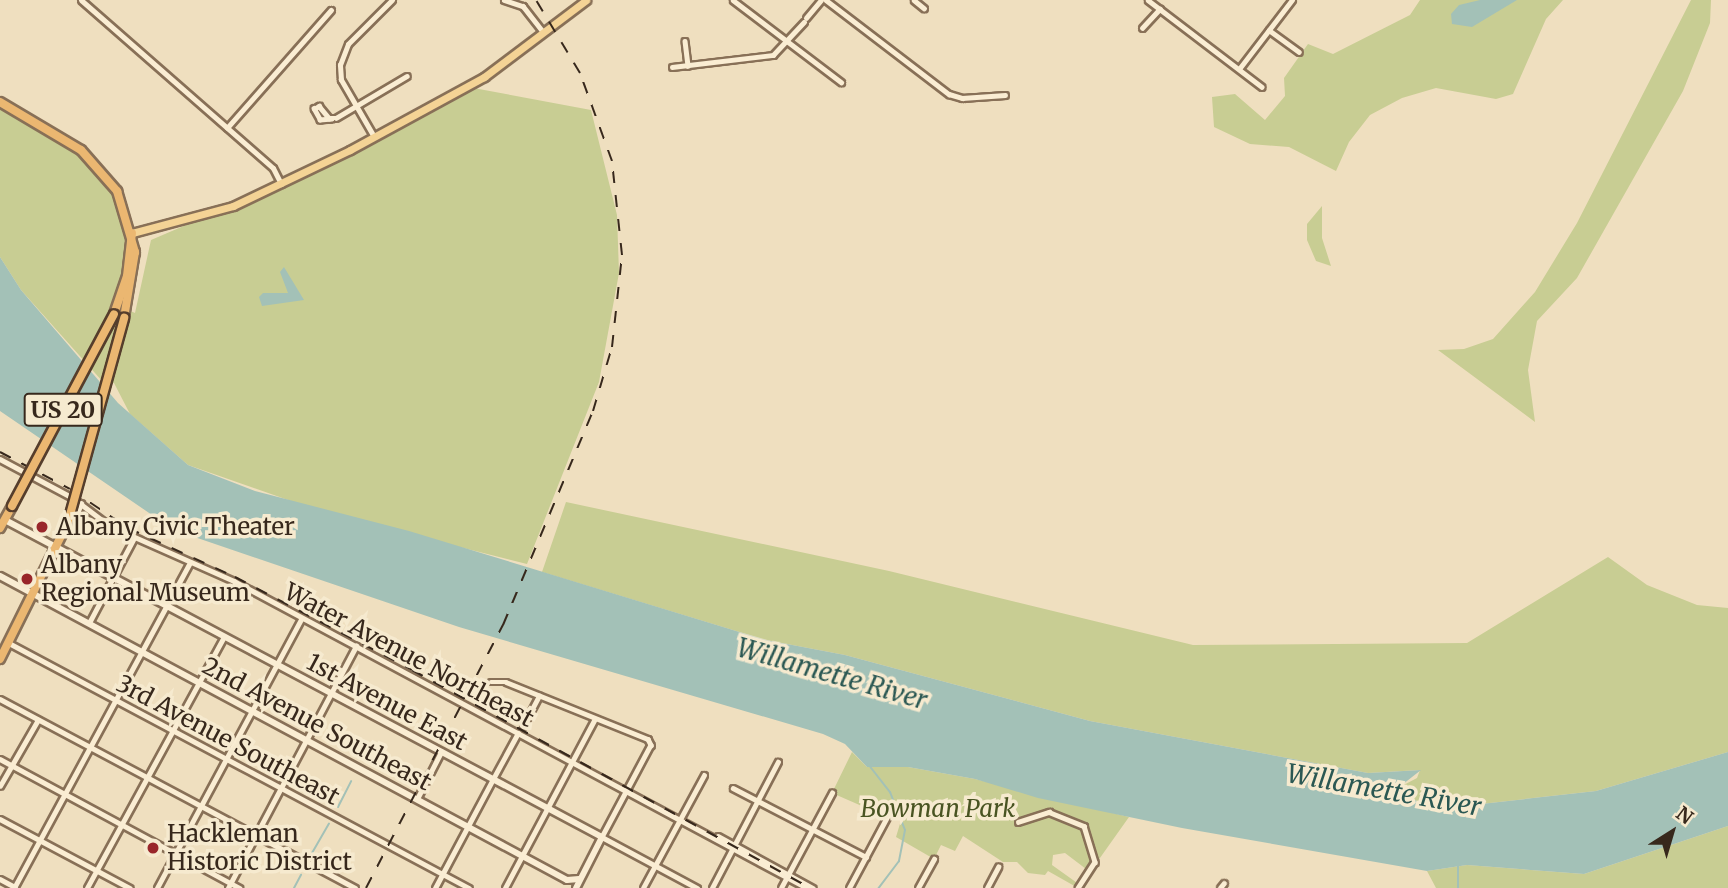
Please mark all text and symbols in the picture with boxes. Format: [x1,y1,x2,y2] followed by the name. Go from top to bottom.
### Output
[23,390,103,430] road number: US 20
[56,513,295,541] place label: Albany Civic Theater
[34,519,50,535] marker: Albany Civic Theater
[41,551,250,607] place label: Albany Regional Museum
[19,571,35,587] marker: Albany Regional Museum
[279,577,539,733] street label: Water Avenue Northeast
[733,632,931,716] water label: Willamette River
[302,648,472,756] street label: 1st Avenue East
[198,651,436,797] street label: 2nd Avenue Southeast
[112,669,344,811] street label: 3rd Avenue Southeast
[1284,758,1484,822] water label: Willamette River
[861,795,1015,823] park label: Bowman Park
[1637,797,1707,867] north arrow
[1671,801,1698,829] text: N
[167,820,352,876] place label: Hackleman Historic District
[145,840,161,856] marker: Hackleman Historic District

